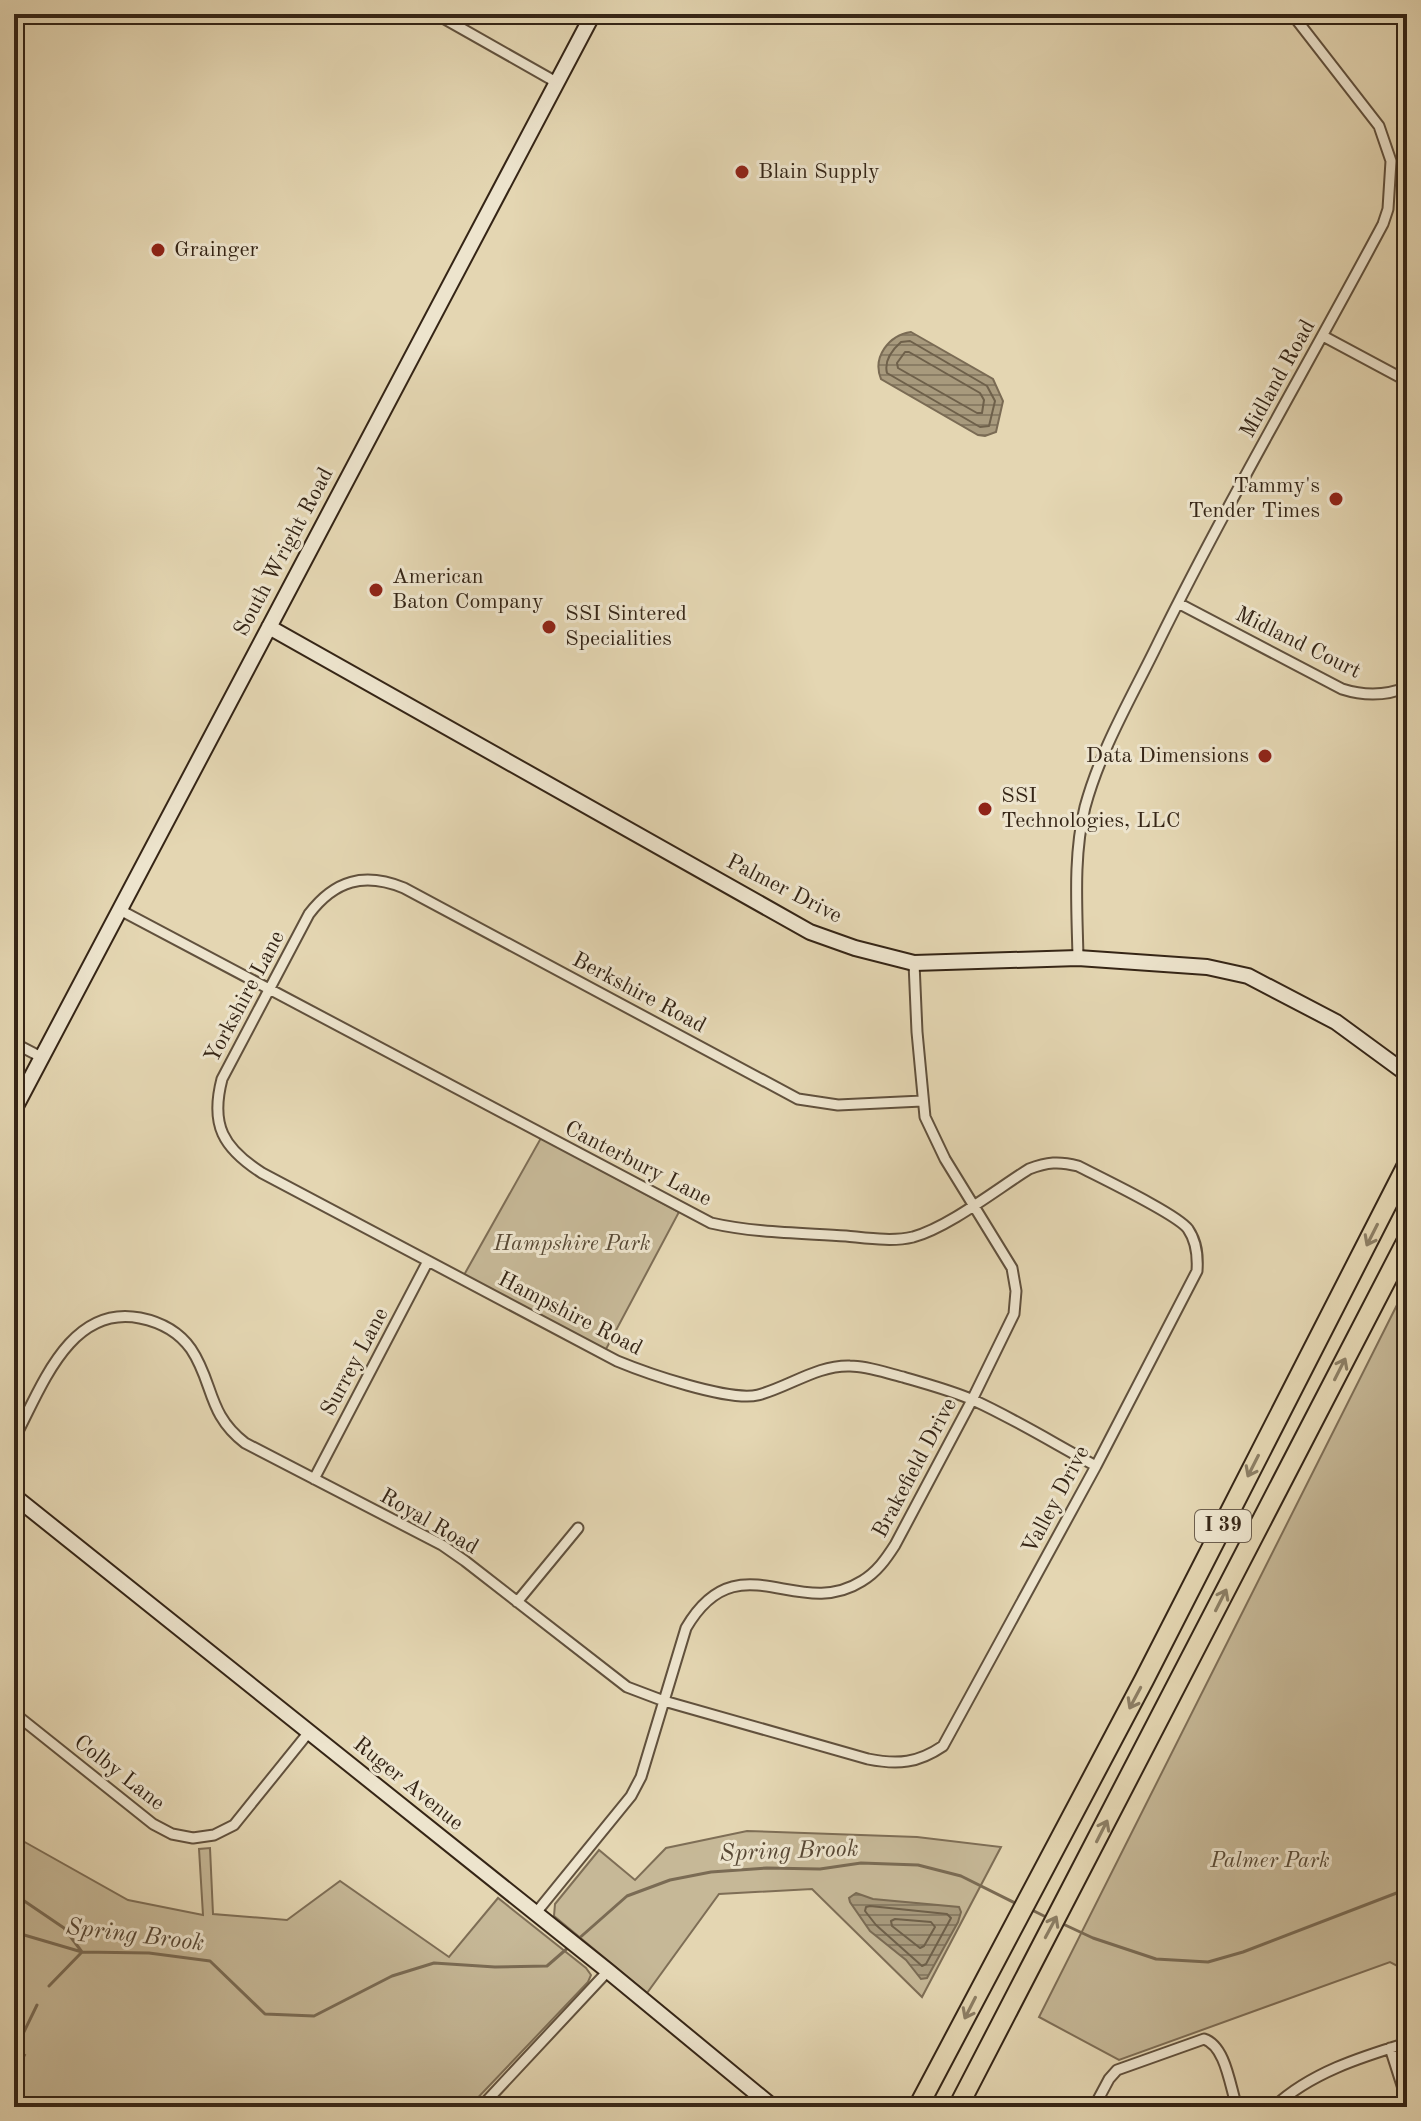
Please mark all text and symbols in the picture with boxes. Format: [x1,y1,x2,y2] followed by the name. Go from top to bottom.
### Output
[758,161,880,183] place label: Blain Supply
[733,163,751,181] marker: Blain Supply
[174,239,259,261] place label: Grainger
[149,241,167,259] marker: Grainger
[1237,316,1319,442] street label: Midland Road
[230,464,338,640] street label: South Wright Road
[1188,475,1320,522] place label: Tammy's Tender Times
[1327,490,1345,508] marker: Tammy's Tender Times
[392,566,544,613] place label: American Baton Company
[367,581,385,599] marker: American Baton Company
[565,603,687,650] place label: SSI Sintered Specialities
[1232,603,1364,683] street label: Midland Court
[540,618,558,636] marker: SSI Sintered Specialities
[1086,745,1249,767] place label: Data Dimensions
[1256,747,1274,765] marker: Data Dimensions
[1001,785,1181,832] place label: SSI Technologies, LLC
[976,800,994,818] marker: SSI Technologies, LLC
[723,851,845,927] street label: Palmer Drive
[201,927,289,1067] street label: Yorkshire Lane
[569,949,709,1037] street label: Berkshire Road
[561,1117,715,1211] street label: Canterbury Lane
[1363,1222,1379,1246] one-way arrow
[493,1233,651,1255] park label: Hampshire Park
[494,1268,646,1360] street label: Hampshire Road
[317,1304,393,1420] street label: Surrey Lane
[1333,1357,1349,1381] one-way arrow
[869,1394,961,1542] street label: Brakefield Drive
[1018,1442,1094,1558] street label: Valley Drive
[1245,1454,1261,1478] one-way arrow
[376,1485,482,1559] street label: Royal Road
[1195,1510,1251,1542] road number: I 39
[1214,1588,1229,1612] one-way arrow
[1126,1685,1142,1709] one-way arrow
[70,1731,168,1815] street label: Colby Lane
[349,1733,467,1835] street label: Ruger Avenue
[1094,1819,1110,1843] one-way arrow
[719,1838,859,1866] water label: Spring Brook
[1209,1850,1330,1872] park label: Palmer Park
[65,1916,205,1956] water label: Spring Brook
[1044,1916,1060,1940] one-way arrow
[961,1995,977,2019] one-way arrow

